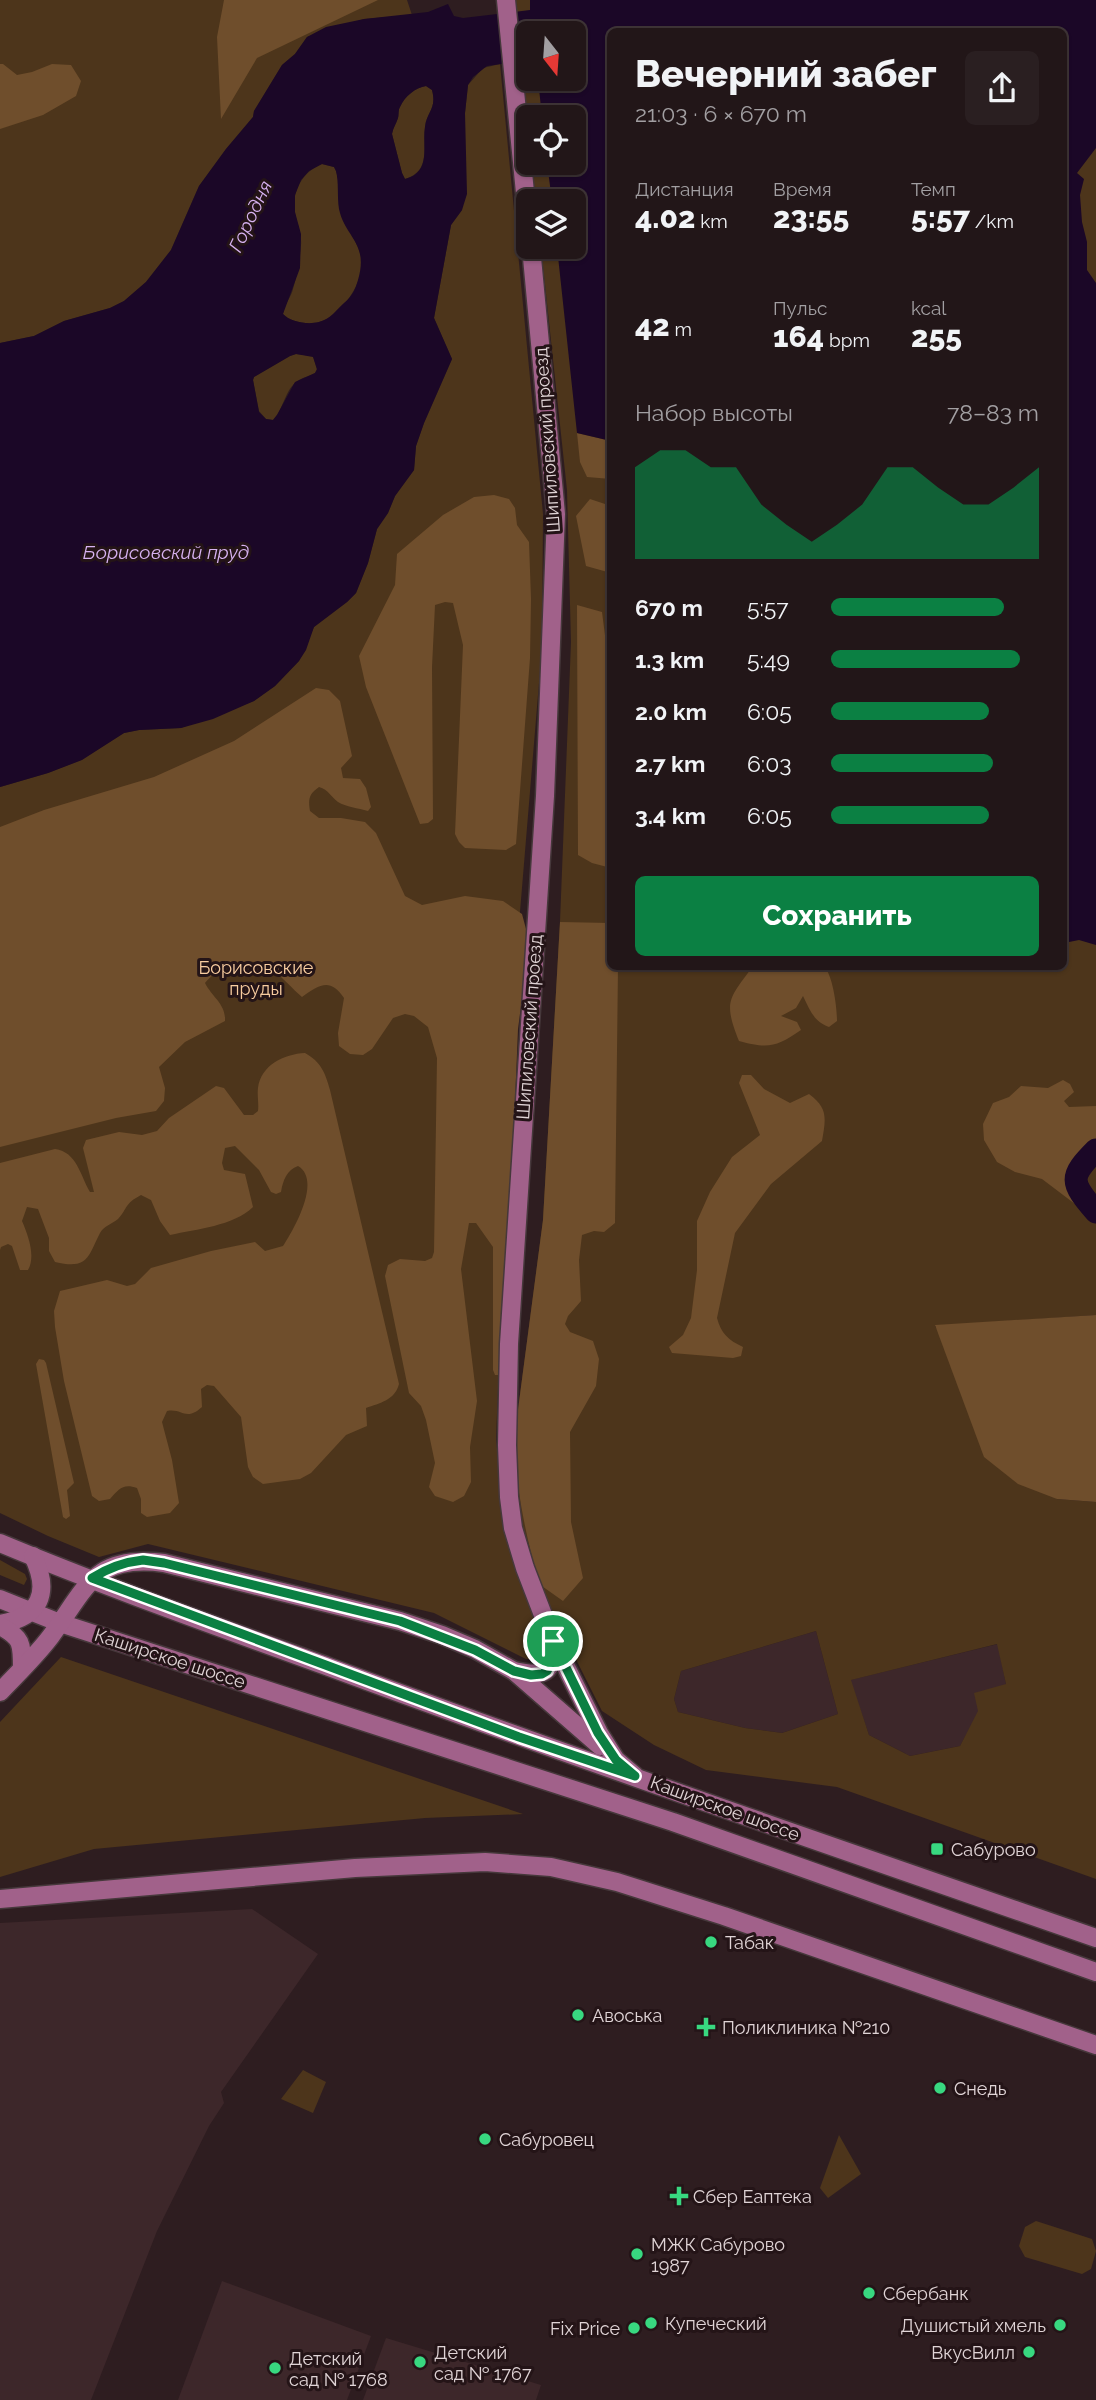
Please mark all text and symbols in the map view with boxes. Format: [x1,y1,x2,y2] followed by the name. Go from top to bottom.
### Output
[516,21,586,91] north arrow
[516,21,586,259] map controls
[635,51,937,96] text: Вечерний забег
[965,51,1039,125] button: share
[635,100,807,127] text: 21:03 · 6 × 670 m
[516,105,586,175] button: locate
[224,177,276,255] water label: Городня
[635,178,734,200] text: Дистанция
[773,178,832,200] text: Время
[911,178,956,200] text: Темп
[516,189,586,259] button: layers
[635,200,695,235] text: 4.02
[773,200,849,235] text: 23:55
[911,200,970,235] text: 5:57
[695,210,728,232] text: km
[970,210,1014,232] text: /km
[773,297,827,319] text: Пульс
[911,297,947,319] text: kcal
[635,308,670,343] text: 42
[670,318,692,340] text: m
[773,319,824,354] text: 164
[911,319,962,354] text: 255
[824,329,870,351] text: bpm
[530,347,564,533] street label: Шипиловский проезд
[635,399,793,426] text: Набор высоты
[947,399,1039,426] text: 78–83 m
[83,541,249,563] water label: Борисовский пруд
[635,594,703,621] text: 670 m
[747,594,789,621] text: 5:57
[635,646,704,673] text: 1.3 km
[747,646,790,673] text: 5:49
[635,698,707,725] text: 2.0 km
[747,698,792,725] text: 6:05
[635,750,705,777] text: 2.7 km
[747,750,792,777] text: 6:03
[635,802,706,829] text: 3.4 km
[747,802,792,829] text: 6:05
[635,876,1039,956] button: Сохранить
[512,934,546,1120] street label: Шипиловский проезд
[199,957,314,999] park label: Борисовские пруды
[523,1611,583,1671] pin
[534,1622,572,1660] icon: arrive
[92,1624,248,1692] street label: Каширское шоссе
[648,1771,803,1845] street label: Каширское шоссе
[951,1839,1036,1860] place label: Сабурово
[929,1841,945,1857] marker: Сабурово
[725,1932,774,1953] place label: Табак
[703,1934,719,1950] marker: Табак
[592,2005,662,2026] place label: Авоська
[570,2007,586,2023] marker: Авоська
[696,2017,716,2037] marker: Поликлиника №210
[722,2017,890,2038] place label: Поликлиника №210
[954,2078,1007,2099] place label: Снедь
[932,2080,948,2096] marker: Снедь
[499,2129,594,2150] place label: Сабуровец
[477,2131,493,2147] marker: Сабуровец
[693,2186,812,2207] place label: Сбер Еаптека
[671,2188,687,2204] marker: Сбер Еаптека
[651,2234,785,2276] place label: МЖК Сабурово 1987
[629,2246,645,2262] marker: МЖК Сабурово 1987
[883,2283,969,2304] place label: Сбербанк
[861,2285,877,2301] marker: Сбербанк
[665,2313,767,2334] place label: Купеческий
[643,2315,659,2331] marker: Купеческий
[900,2315,1046,2336] place label: Душистый хмель
[1052,2317,1068,2333] marker: Душистый хмель
[550,2318,620,2339] place label: Fix Price
[626,2320,642,2336] marker: Fix Price
[434,2342,532,2384] place label: Детский сад № 1767
[931,2342,1015,2363] place label: ВкусВилл
[1021,2344,1037,2360] marker: ВкусВилл
[289,2348,388,2390] place label: Детский сад № 1768
[412,2354,428,2370] marker: Детский сад № 1767
[267,2360,283,2376] marker: Детский сад № 1768

